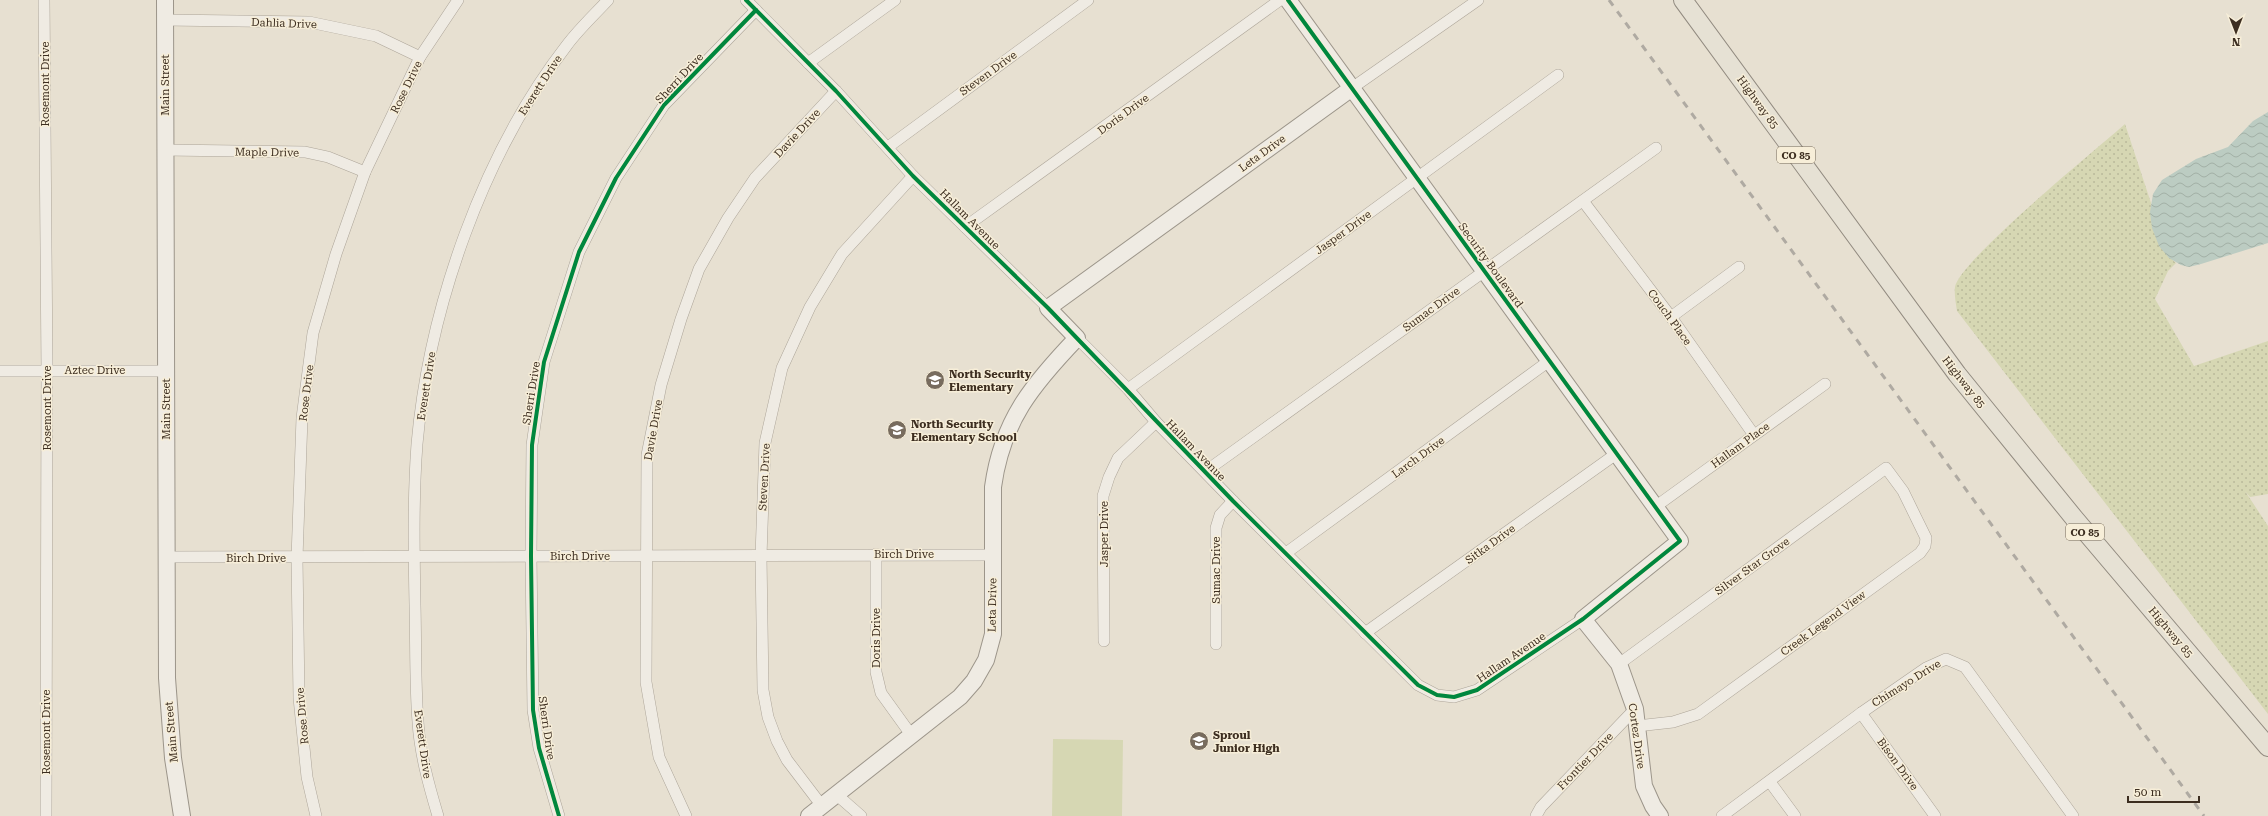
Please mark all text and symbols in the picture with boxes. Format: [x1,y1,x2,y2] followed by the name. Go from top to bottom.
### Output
[2216,12,2256,52] north arrow
[251,16,317,31] street label: Dahlia Drive
[2231,35,2240,48] text: N
[39,42,52,126] street label: Rosemont Drive
[957,48,1019,99] street label: Steven Drive
[653,50,706,106] street label: Sherri Drive
[516,53,565,118] street label: Everett Drive
[159,54,172,116] street label: Main Street
[388,59,425,116] street label: Rose Drive
[1734,73,1781,131] street label: Highway 85
[1095,91,1151,137] street label: Doris Drive
[772,106,823,160] street label: Davie Drive
[1236,132,1288,175] street label: Leta Drive
[235,145,299,160] street label: Maple Drive
[1777,147,1815,163] road number: CO 85
[937,186,1003,252] street label: Hallam Avenue
[1313,208,1374,257] street label: Jasper Drive
[1455,220,1526,310] street label: Security Boulevard
[1400,284,1462,334] street label: Sumac Drive
[1645,287,1694,348] street label: Couch Place
[415,351,438,421] street label: Everett Drive
[1939,354,1988,411] street label: Highway 85
[520,360,543,426] street label: Sherri Drive
[65,364,125,377] street label: Aztec Drive
[297,364,316,422] street label: Rose Drive
[41,366,54,450] street label: Rosemont Drive
[949,368,1032,394] place label: North Security Elementary
[924,369,946,391] school or university icon: North Security Elementary
[160,378,173,440] street label: Main Street
[642,399,665,462] street label: Davie Drive
[1163,417,1228,484] street label: Hallam Avenue
[911,418,1017,444] place label: North Security Elementary School
[886,419,908,441] school or university icon: North Security Elementary School
[1709,420,1772,471] street label: Hallam Place
[1389,434,1447,481] street label: Larch Drive
[756,443,773,511] street label: Steven Drive
[1098,501,1111,567] street label: Jasper Drive
[1463,522,1518,567] street label: Sitka Drive
[2066,524,2104,540] road number: CO 85
[1712,535,1792,598] street label: Silver Star Grove
[1210,536,1223,604] street label: Sumac Drive
[874,548,934,561] street label: Birch Drive
[550,550,610,563] street label: Birch Drive
[226,552,286,565] street label: Birch Drive
[986,578,999,632] street label: Leta Drive
[1778,588,1869,659] street label: Creek Legend View
[2146,604,2196,660] street label: Highway 85
[870,608,883,668] street label: Doris Drive
[1474,630,1548,685] street label: Hallam Avenue
[1869,657,1943,710] street label: Chimayo Drive
[294,687,311,745] street label: Rose Drive
[40,690,53,774] street label: Rosemont Drive
[536,695,557,761] street label: Sherri Drive
[162,701,181,763] street label: Main Street
[1625,702,1648,770] street label: Cortez Drive
[411,709,434,779] street label: Everett Drive
[1213,729,1280,755] place label: Sproul Junior High
[1188,730,1210,752] school or university icon: Sproul Junior High
[1555,730,1616,793] street label: Frontier Drive
[1874,736,1921,793] street label: Bison Drive
[2128,778,2199,804] scale bar
[2134,785,2161,799] text: 50 m

